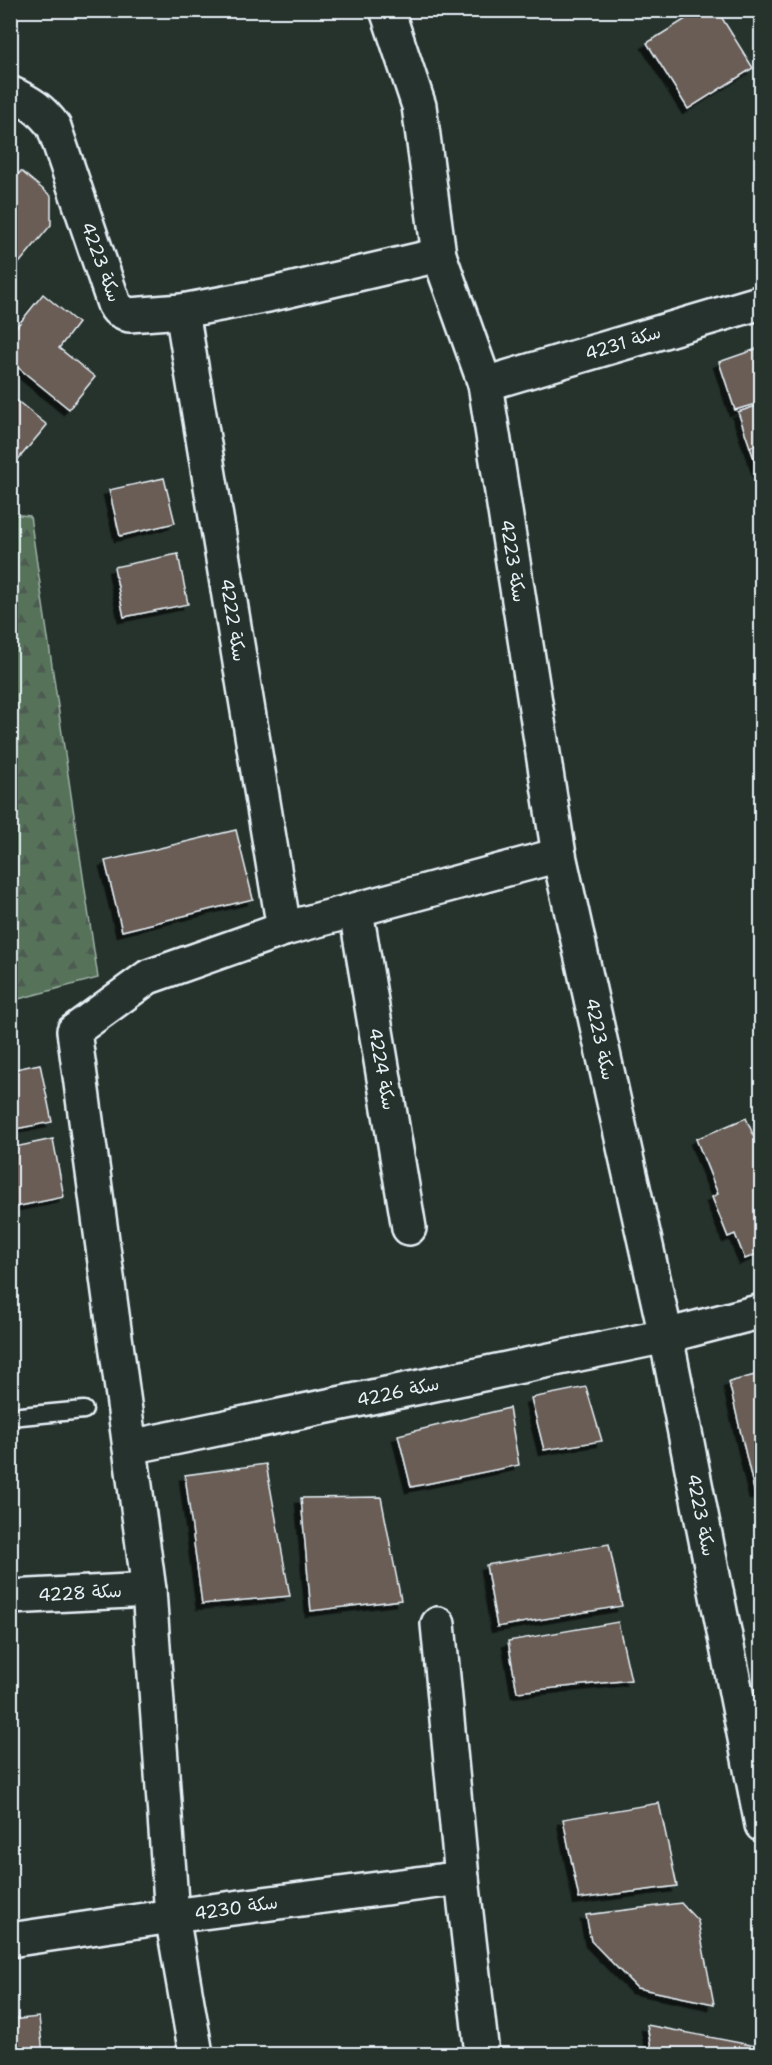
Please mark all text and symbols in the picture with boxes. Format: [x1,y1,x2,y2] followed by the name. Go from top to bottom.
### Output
[75,219,127,305] street label: سكة 4223
[582,320,664,366] street label: سكة 4231
[495,518,531,604] street label: سكة 4223
[215,577,251,663] street label: سكة 4222
[580,996,620,1082] street label: سكة 4223
[363,1026,401,1112] street label: سكة 4224
[355,1372,441,1412] street label: سكة 4226
[681,1472,721,1558] street label: سكة 4223
[38,1579,122,1607] street label: سكة 4228
[193,1890,279,1926] street label: سكة 4230

